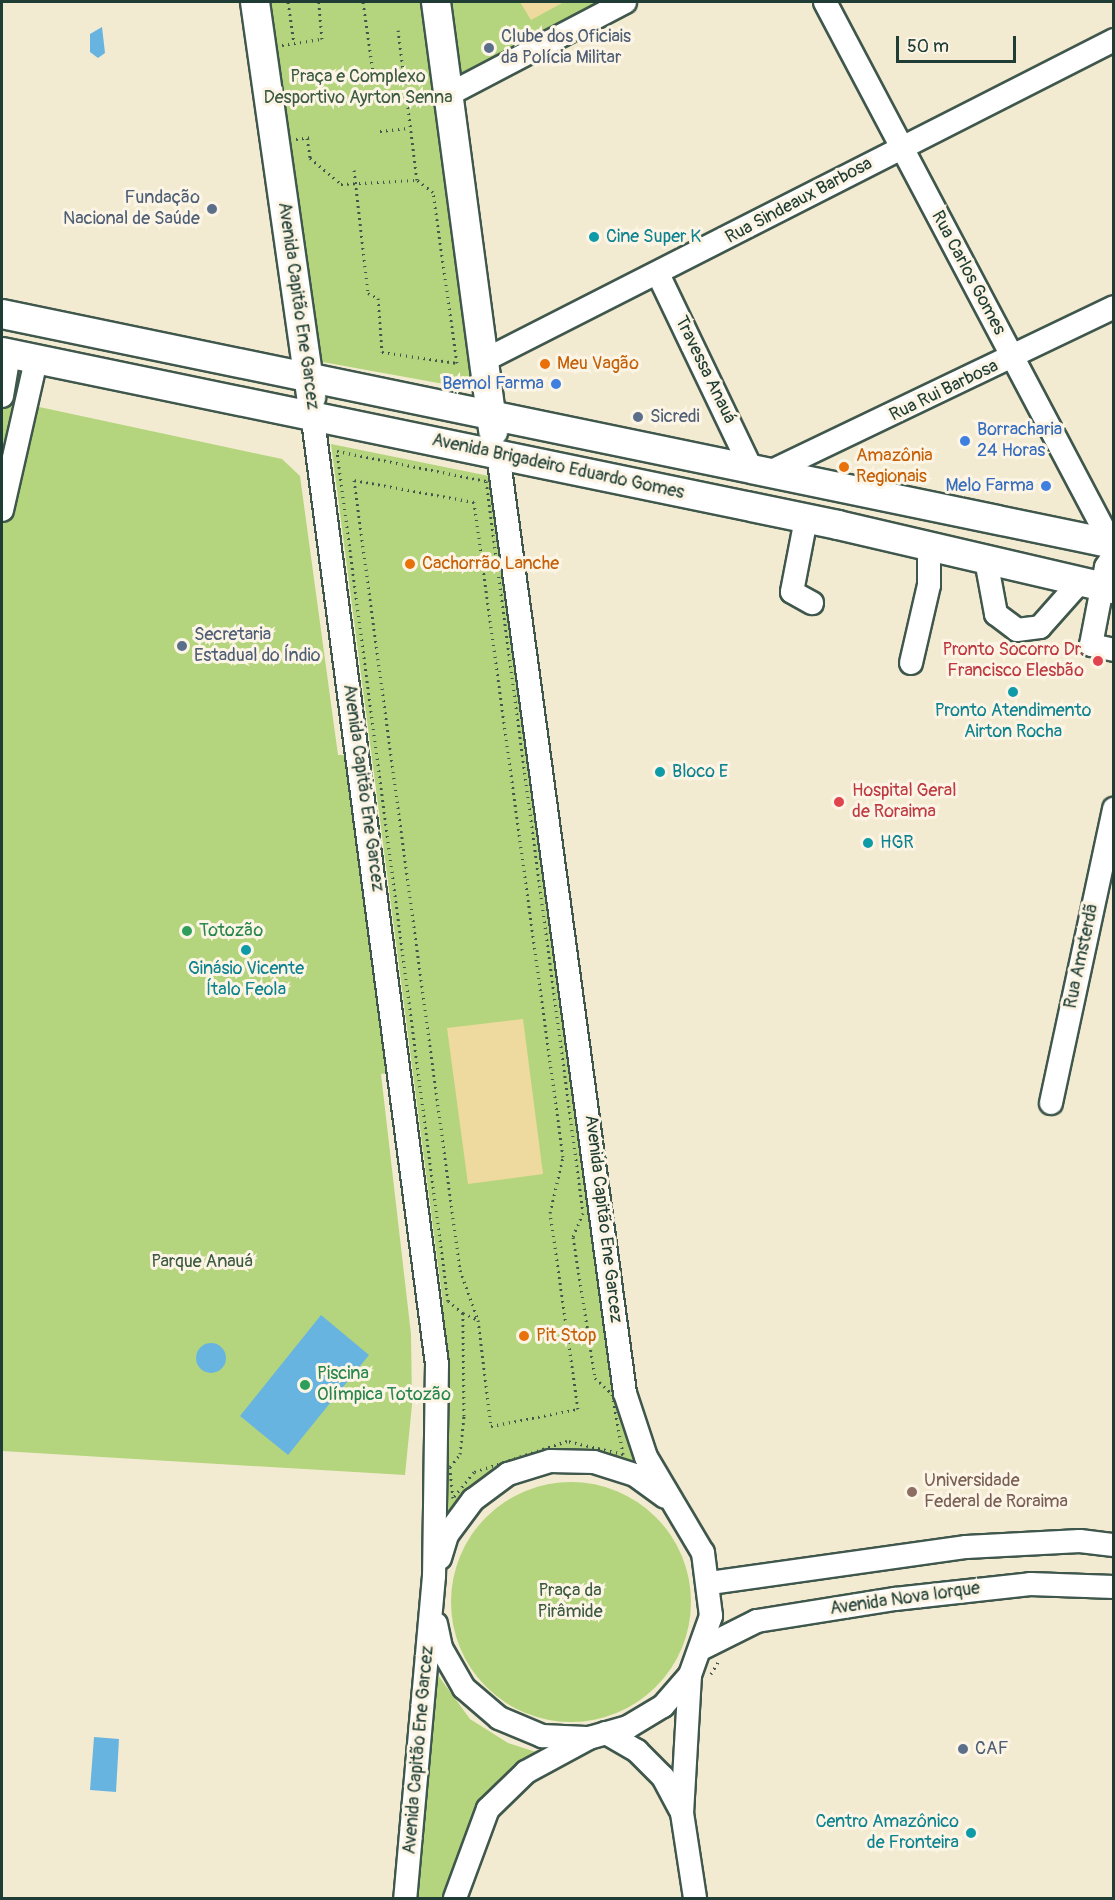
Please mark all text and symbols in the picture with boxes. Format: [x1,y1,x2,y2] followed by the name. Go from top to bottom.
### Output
[899,24,1019,62] scale bar
[501,27,631,70] place label: Clube dos Oficiais da Polícia Militar
[907,35,949,58] text: 50 m
[482,41,496,55] marker: Clube dos Oficiais da Polícia Militar
[263,67,453,110] park label: Praça e Complexo Desportivo Ayrton Senna
[722,153,876,249] street label: Rua Sindeaux Barbosa
[63,188,200,230] place label: Fundação Nacional de Saúde
[273,201,323,411] street label: Avenida Capitão Ene Garcez
[205,202,219,216] marker: Fundação Nacional de Saúde
[926,207,1010,339] street label: Rua Carlos Gomes
[606,226,701,248] place label: Cine Super K
[587,230,601,244] marker: Cine Super K
[670,313,740,427] street label: Travessa Anauá
[557,353,639,375] place label: Meu Vagão
[886,355,1002,427] street label: Rua Rui Barbosa
[538,357,552,371] marker: Meu Vagão
[442,373,544,395] place label: Bemol Farma
[549,377,563,391] marker: Bemol Farma
[650,406,700,428] place label: Sicredi
[631,410,645,424] marker: Sicredi
[977,420,1062,462] place label: Borracharia 24 Horas
[430,430,686,504] street label: Avenida Brigadeiro Eduardo Gomes
[958,434,972,448] marker: Borracharia 24 Horas
[856,446,933,488] place label: Amazônia Regionais
[837,460,851,474] marker: Amazônia Regionais
[945,475,1034,497] place label: Melo Farma
[1039,479,1053,493] marker: Melo Farma
[422,553,559,575] place label: Cachorrão Lanche
[403,557,417,571] marker: Cachorrão Lanche
[194,625,320,668] place label: Secretaria Estadual do Índio
[175,639,189,653] marker: Secretaria Estadual do Índio
[942,640,1084,682] place label: Pronto Socorro Dr. Francisco Elesbão
[1089,652,1107,670] marker: Pronto Socorro Dr. Francisco Elesbão
[338,683,388,893] street label: Avenida Capitão Ene Garcez
[1006,685,1020,699] marker: Pronto Atendimento Airton Rocha
[935,701,1091,744] place label: Pronto Atendimento Airton Rocha
[672,761,728,783] place label: Bloco E
[653,765,667,779] marker: Bloco E
[852,781,957,824] place label: Hospital Geral de Roraima
[830,793,848,811] marker: Hospital Geral de Roraima
[880,832,914,854] place label: HGR
[861,836,875,850] marker: HGR
[1060,901,1104,1011] street label: Rua Amsterdã
[199,920,263,942] place label: Totozão
[180,924,194,938] marker: Totozão
[239,943,253,957] marker: Ginásio Vicente Ítalo Feola
[188,959,304,1002] place label: Ginásio Vicente Ítalo Feola
[580,1114,626,1324] street label: Avenida Capitão Ene Garcez
[151,1251,253,1273] park label: Parque Anauá
[536,1325,596,1347] place label: Pit Stop
[517,1329,531,1343] marker: Pit Stop
[317,1364,451,1406] place label: Piscina Olímpica Totozão
[298,1378,312,1392] marker: Piscina Olímpica Totozão
[924,1471,1068,1514] place label: Universidade Federal de Roraima
[905,1485,919,1499] marker: Universidade Federal de Roraima
[829,1578,981,1620] street label: Avenida Nova Iorque
[537,1581,603,1624] park label: Praça da Pirâmide
[399,1645,439,1855] street label: Avenida Capitão Ene Garcez
[975,1738,1009,1760] place label: CAF
[956,1742,970,1756] marker: CAF
[815,1812,959,1854] place label: Centro Amazônico de Fronteira
[964,1826,978,1840] marker: Centro Amazônico de Fronteira

